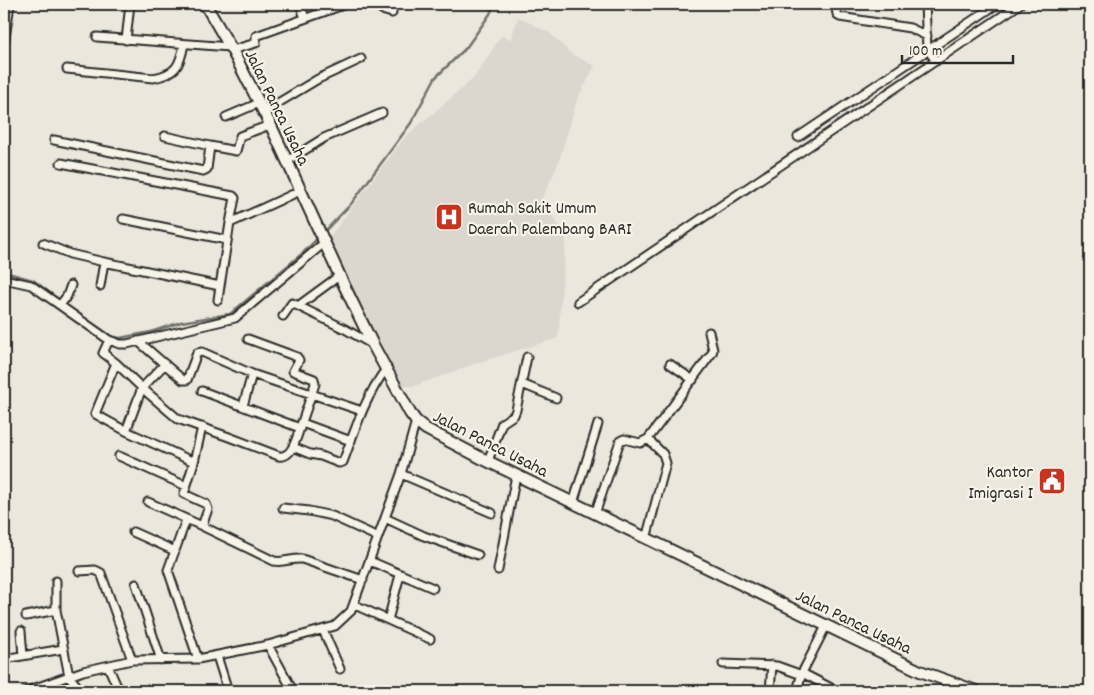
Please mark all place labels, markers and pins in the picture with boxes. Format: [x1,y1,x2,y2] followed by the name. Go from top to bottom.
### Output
[468,197,632,243] place label: Rumah Sakit Umum Daerah Palembang BARI
[434,202,464,232] hospital icon: Rumah Sakit Umum Daerah Palembang BARI
[968,461,1033,507] place label: Kantor Imigrasi I
[1037,466,1067,496] public building icon: Kantor Imigrasi I

